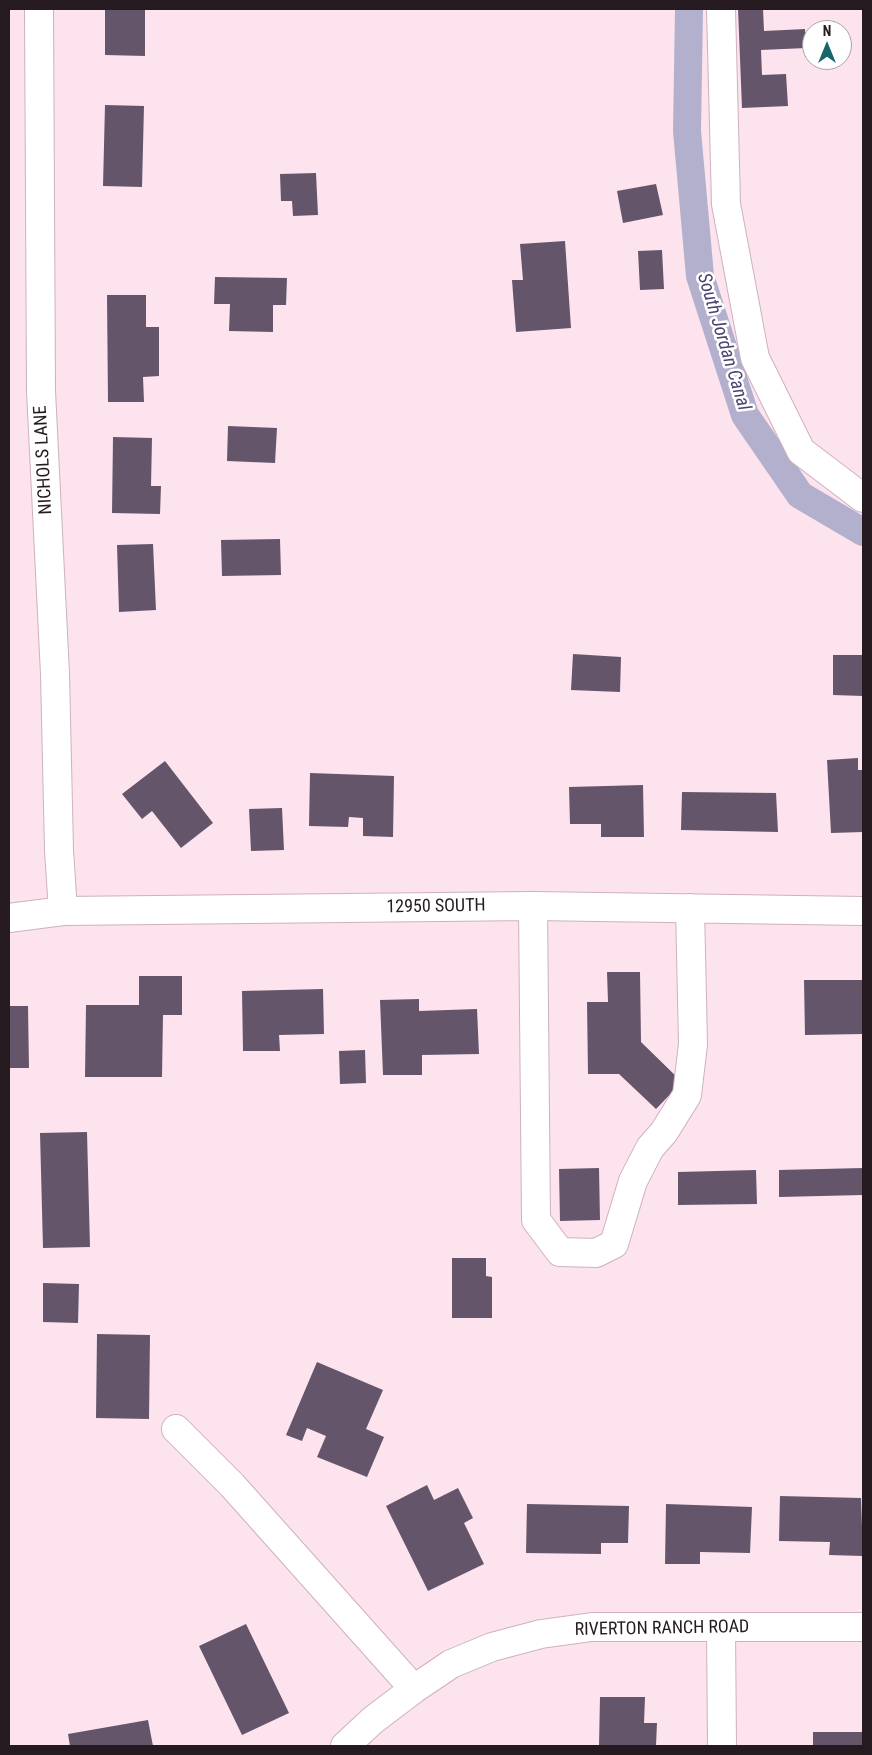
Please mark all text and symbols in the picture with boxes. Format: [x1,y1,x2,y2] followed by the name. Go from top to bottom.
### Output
[802,20,852,70] north arrow
[823,23,831,39] text: N
[691,271,755,413] water label: South Jordan Canal
[30,405,58,515] street label: NICHOLS LANE
[386,895,486,919] street label: 12950 SOUTH
[575,1617,749,1641] street label: RIVERTON RANCH ROAD

